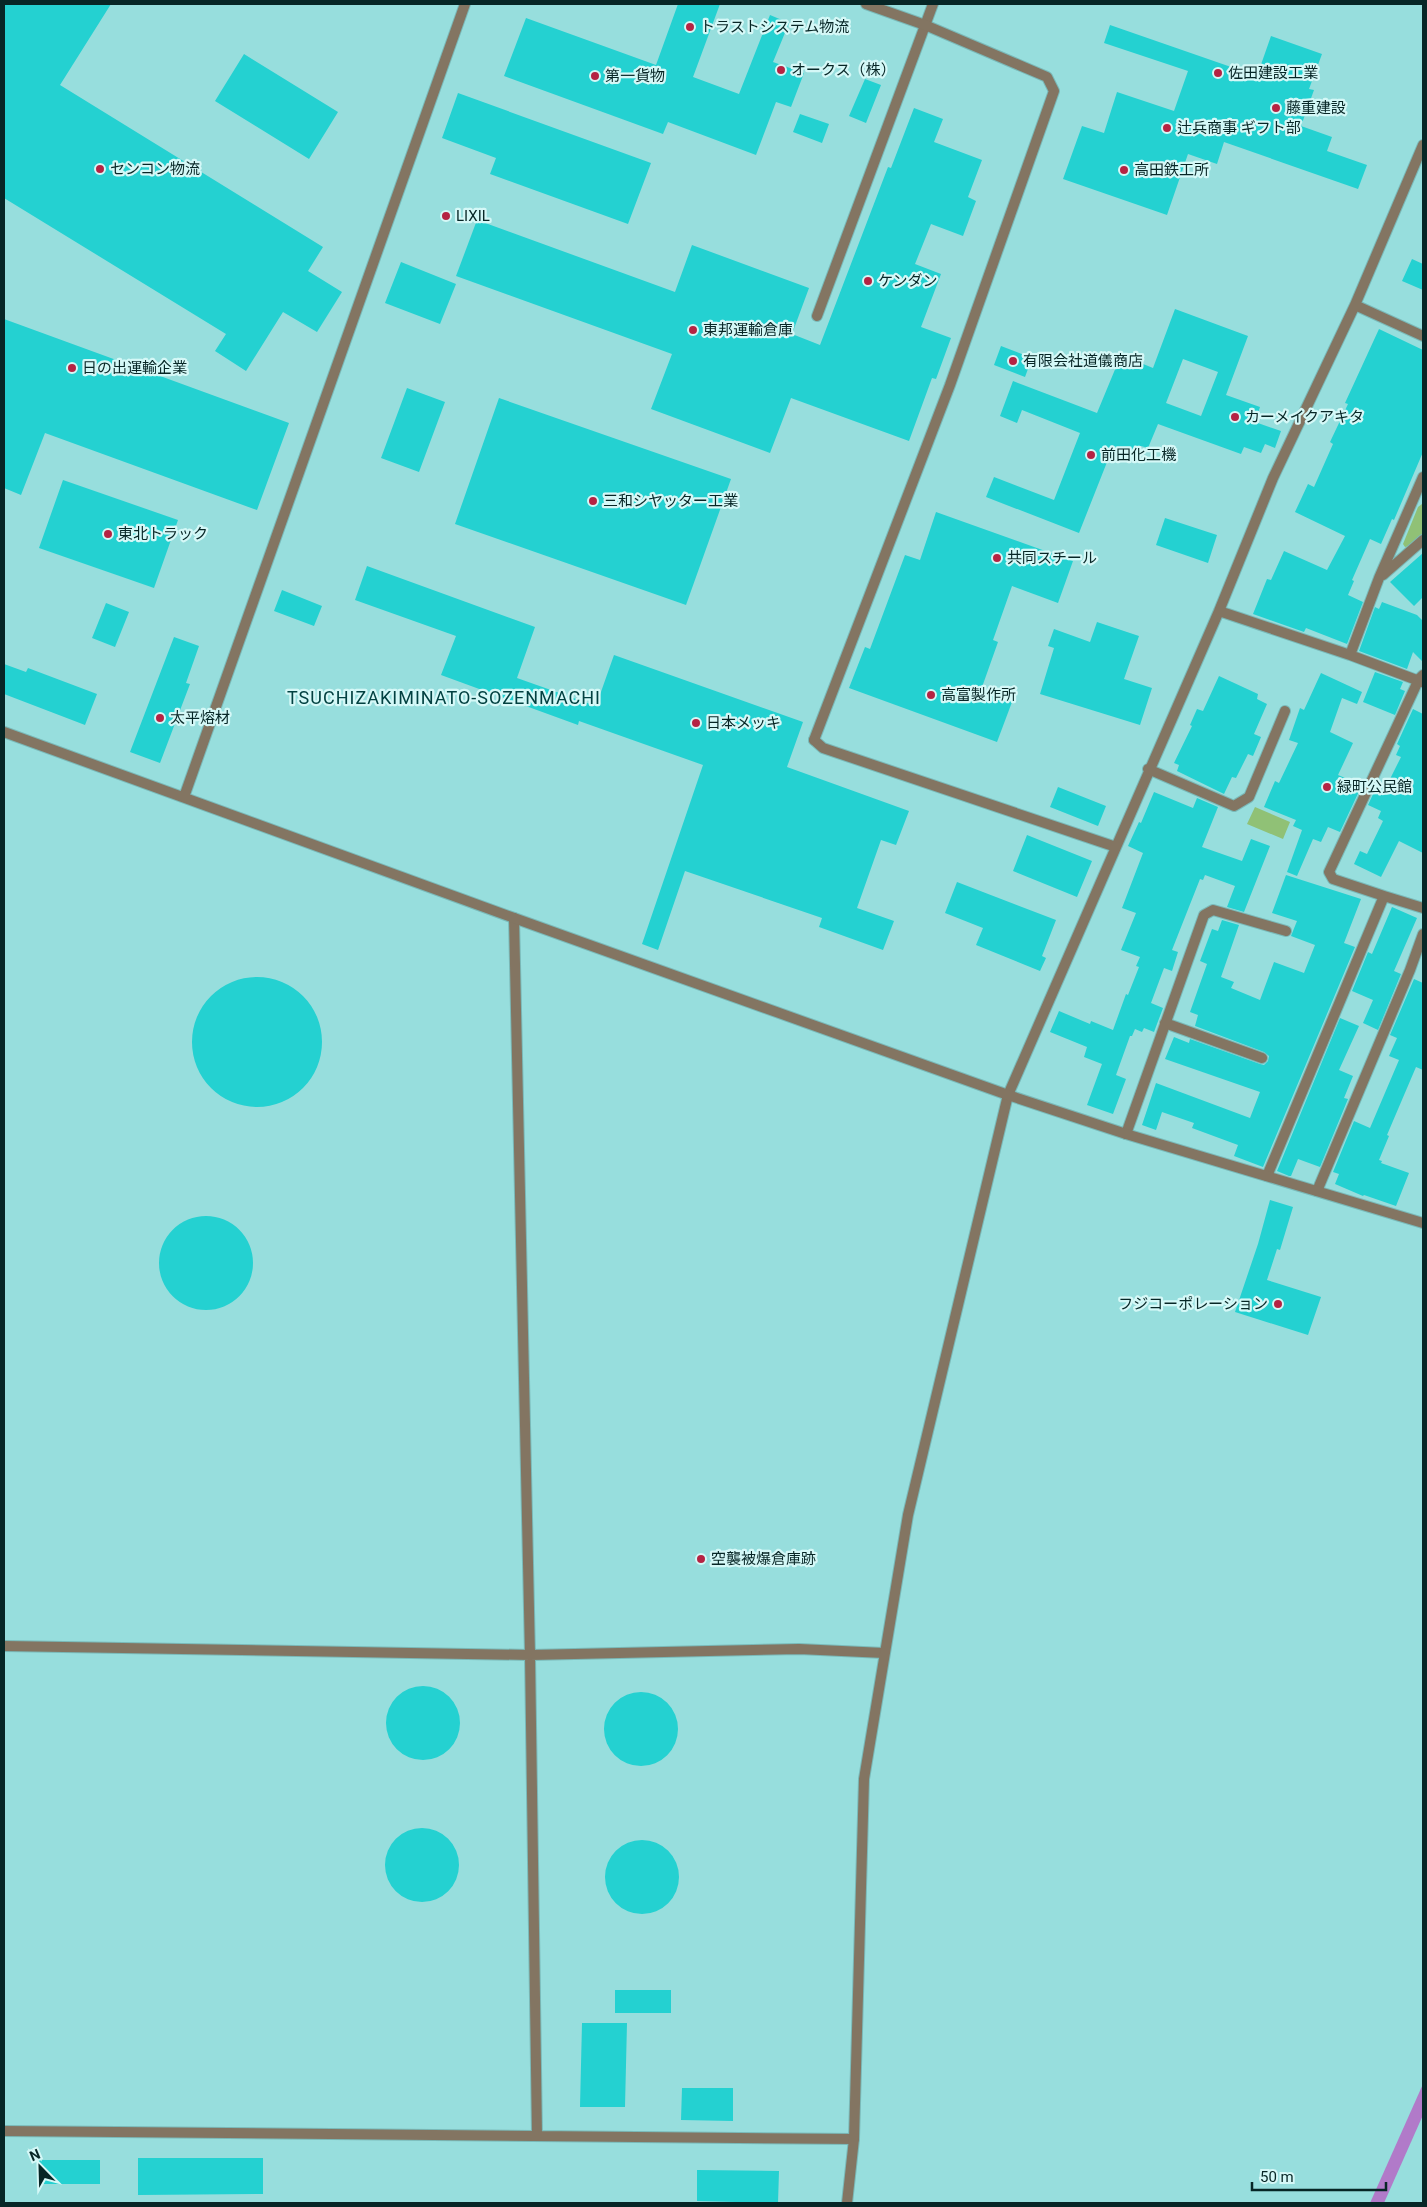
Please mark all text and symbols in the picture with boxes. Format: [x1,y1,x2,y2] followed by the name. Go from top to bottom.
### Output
[700,18,849,36] place label: トラストシステム物流
[684,21,696,33] marker: トラストシステム物流
[791,61,896,79] place label: オークス（株）
[775,64,787,76] marker: オークス（株）
[1228,64,1318,82] place label: 佐田建設工業
[605,67,665,85] place label: 第一貨物
[1212,67,1224,79] marker: 佐田建設工業
[589,70,601,82] marker: 第一貨物
[1286,99,1346,117] place label: 藤重建設
[1270,102,1282,114] marker: 藤重建設
[1177,119,1301,137] place label: 辻兵商事 ギフト部
[1161,122,1173,134] marker: 辻兵商事 ギフト部
[110,160,200,178] place label: センコン物流
[1134,161,1209,179] place label: 高田鉄工所
[94,163,106,175] marker: センコン物流
[1118,164,1130,176] marker: 高田鉄工所
[456,207,490,225] place label: LIXIL
[440,210,452,222] marker: LIXIL
[878,272,938,290] place label: ケンダン
[862,275,874,287] marker: ケンダン
[703,321,793,339] place label: 東邦運輸倉庫
[687,324,699,336] marker: 東邦運輸倉庫
[1023,352,1143,370] place label: 有限会社道儀商店
[1007,355,1019,367] marker: 有限会社道儀商店
[82,359,187,377] place label: 日の出運輸企業
[66,362,78,374] marker: 日の出運輸企業
[1245,408,1364,426] place label: カーメイクアキタ
[1229,411,1241,423] marker: カーメイクアキタ
[1101,446,1176,464] place label: 前田化工機
[1085,449,1097,461] marker: 前田化工機
[603,492,738,510] place label: 三和シヤッター工業
[587,495,599,507] marker: 三和シヤッター工業
[118,525,208,543] place label: 東北トラック
[102,528,114,540] marker: 東北トラック
[1007,549,1097,567] place label: 共同スチール
[991,552,1003,564] marker: 共同スチール
[941,686,1016,704] place label: 高富製作所
[287,687,601,708] district label: TSUCHIZAKIMINATO-SOZENMACHI
[925,689,937,701] marker: 高富製作所
[170,709,230,727] place label: 太平熔材
[154,712,166,724] marker: 太平熔材
[706,714,781,732] place label: 日本メッキ
[690,717,702,729] marker: 日本メッキ
[1337,778,1412,796] place label: 緑町公民館
[1321,781,1333,793] marker: 緑町公民館
[1118,1295,1268,1313] place label: フジコーポレーション
[1272,1298,1284,1310] marker: フジコーポレーション
[711,1550,816,1568] place label: 空襲被爆倉庫跡
[695,1553,707,1565] marker: 空襲被爆倉庫跡
[15,2142,65,2192] north arrow
[27,2146,43,2164] text: N
[1252,2160,1386,2192] scale bar
[1260,2168,1294,2186] text: 50 m

